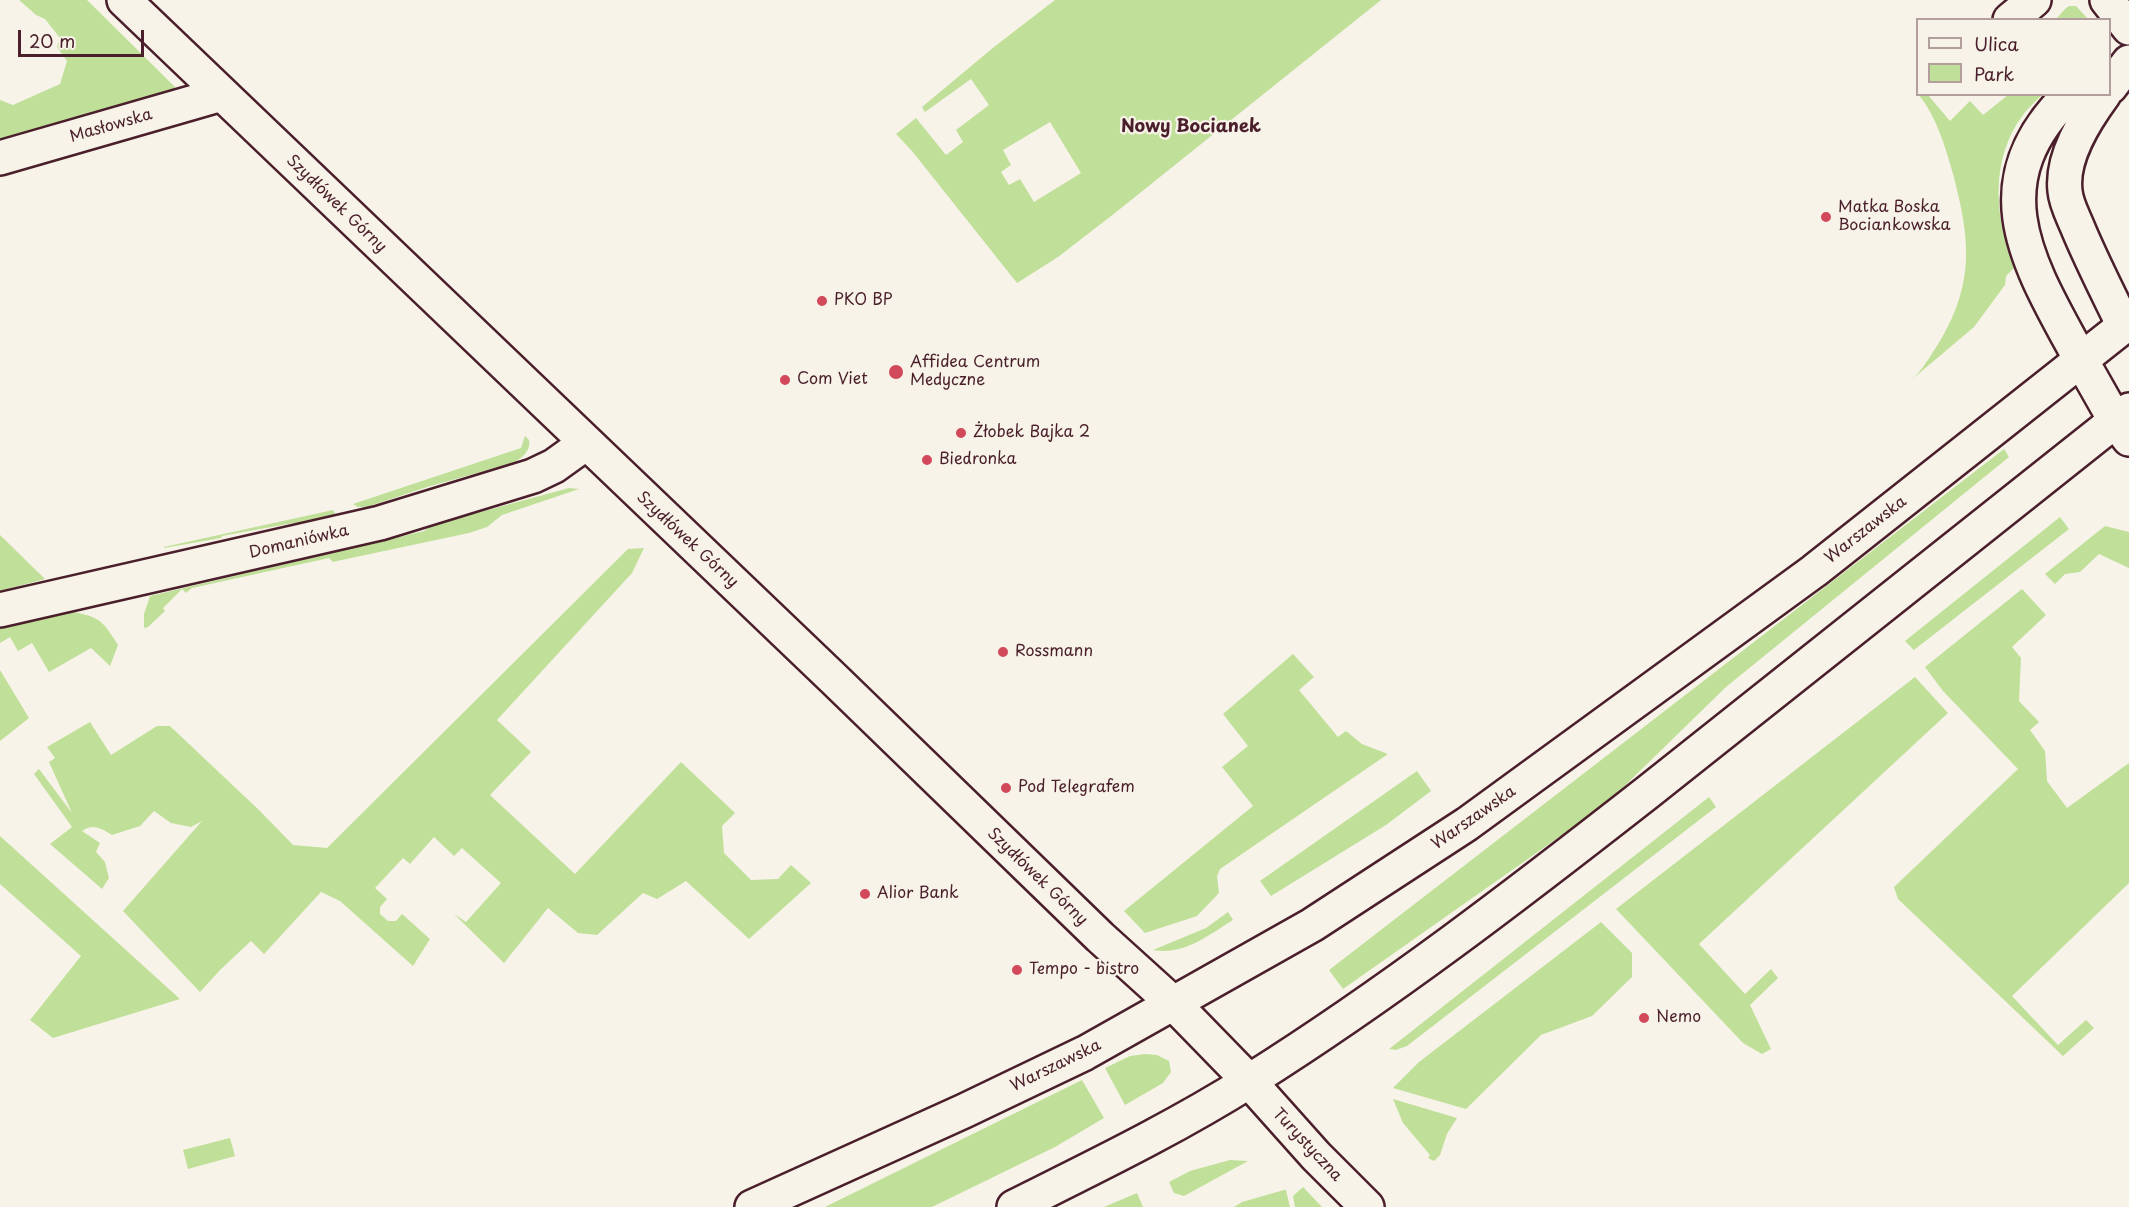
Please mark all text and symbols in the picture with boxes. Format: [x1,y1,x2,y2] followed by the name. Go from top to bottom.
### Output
[21,18,147,56] scale bar
[1916,18,2111,96] legend
[29,27,75,54] text: 20 m
[1974,30,2019,57] text: Ulica
[1974,60,2014,87] text: Park
[68,105,154,147] street label: Masłowska
[1121,116,1261,138] district label: Nowy Bocianek
[282,151,390,257] street label: Szydłówek Górny
[1838,198,1950,236] place label: Matka Boska Bociankowska
[1819,210,1833,224] marker: Matka Boska Bociankowska
[834,291,893,311] place label: PKO BP
[815,294,829,308] marker: PKO BP
[910,353,1040,391] place label: Affidea Centrum Medyczne
[887,363,905,381] marker: Affidea Centrum Medyczne
[797,370,868,390] place label: Com Viet
[778,373,792,387] marker: Com Viet
[973,423,1090,443] place label: Żłobek Bajka 2
[954,426,968,440] marker: Żłobek Bajka 2
[939,450,1017,470] place label: Biedronka
[920,453,934,467] marker: Biedronka
[632,488,742,592] street label: Szydłówek Górny
[1821,492,1911,568] street label: Warszawska
[247,521,351,563] street label: Domaniówka
[1015,642,1093,662] place label: Rossmann
[996,645,1010,659] marker: Rossmann
[1018,778,1135,798] place label: Pod Telegrafem
[999,781,1013,795] marker: Pod Telegrafem
[1428,782,1520,854] street label: Warszawska
[983,824,1091,930] street label: Szydłówek Górny
[877,884,959,904] place label: Alior Bank
[858,887,872,901] marker: Alior Bank
[1029,960,1139,980] place label: Tempo - bistro
[1010,963,1024,977] marker: Tempo - bistro
[1656,1008,1701,1028] place label: Nemo
[1637,1011,1651,1025] marker: Nemo
[1008,1036,1104,1096] street label: Warszawska
[1268,1104,1346,1186] street label: Turystyczna

